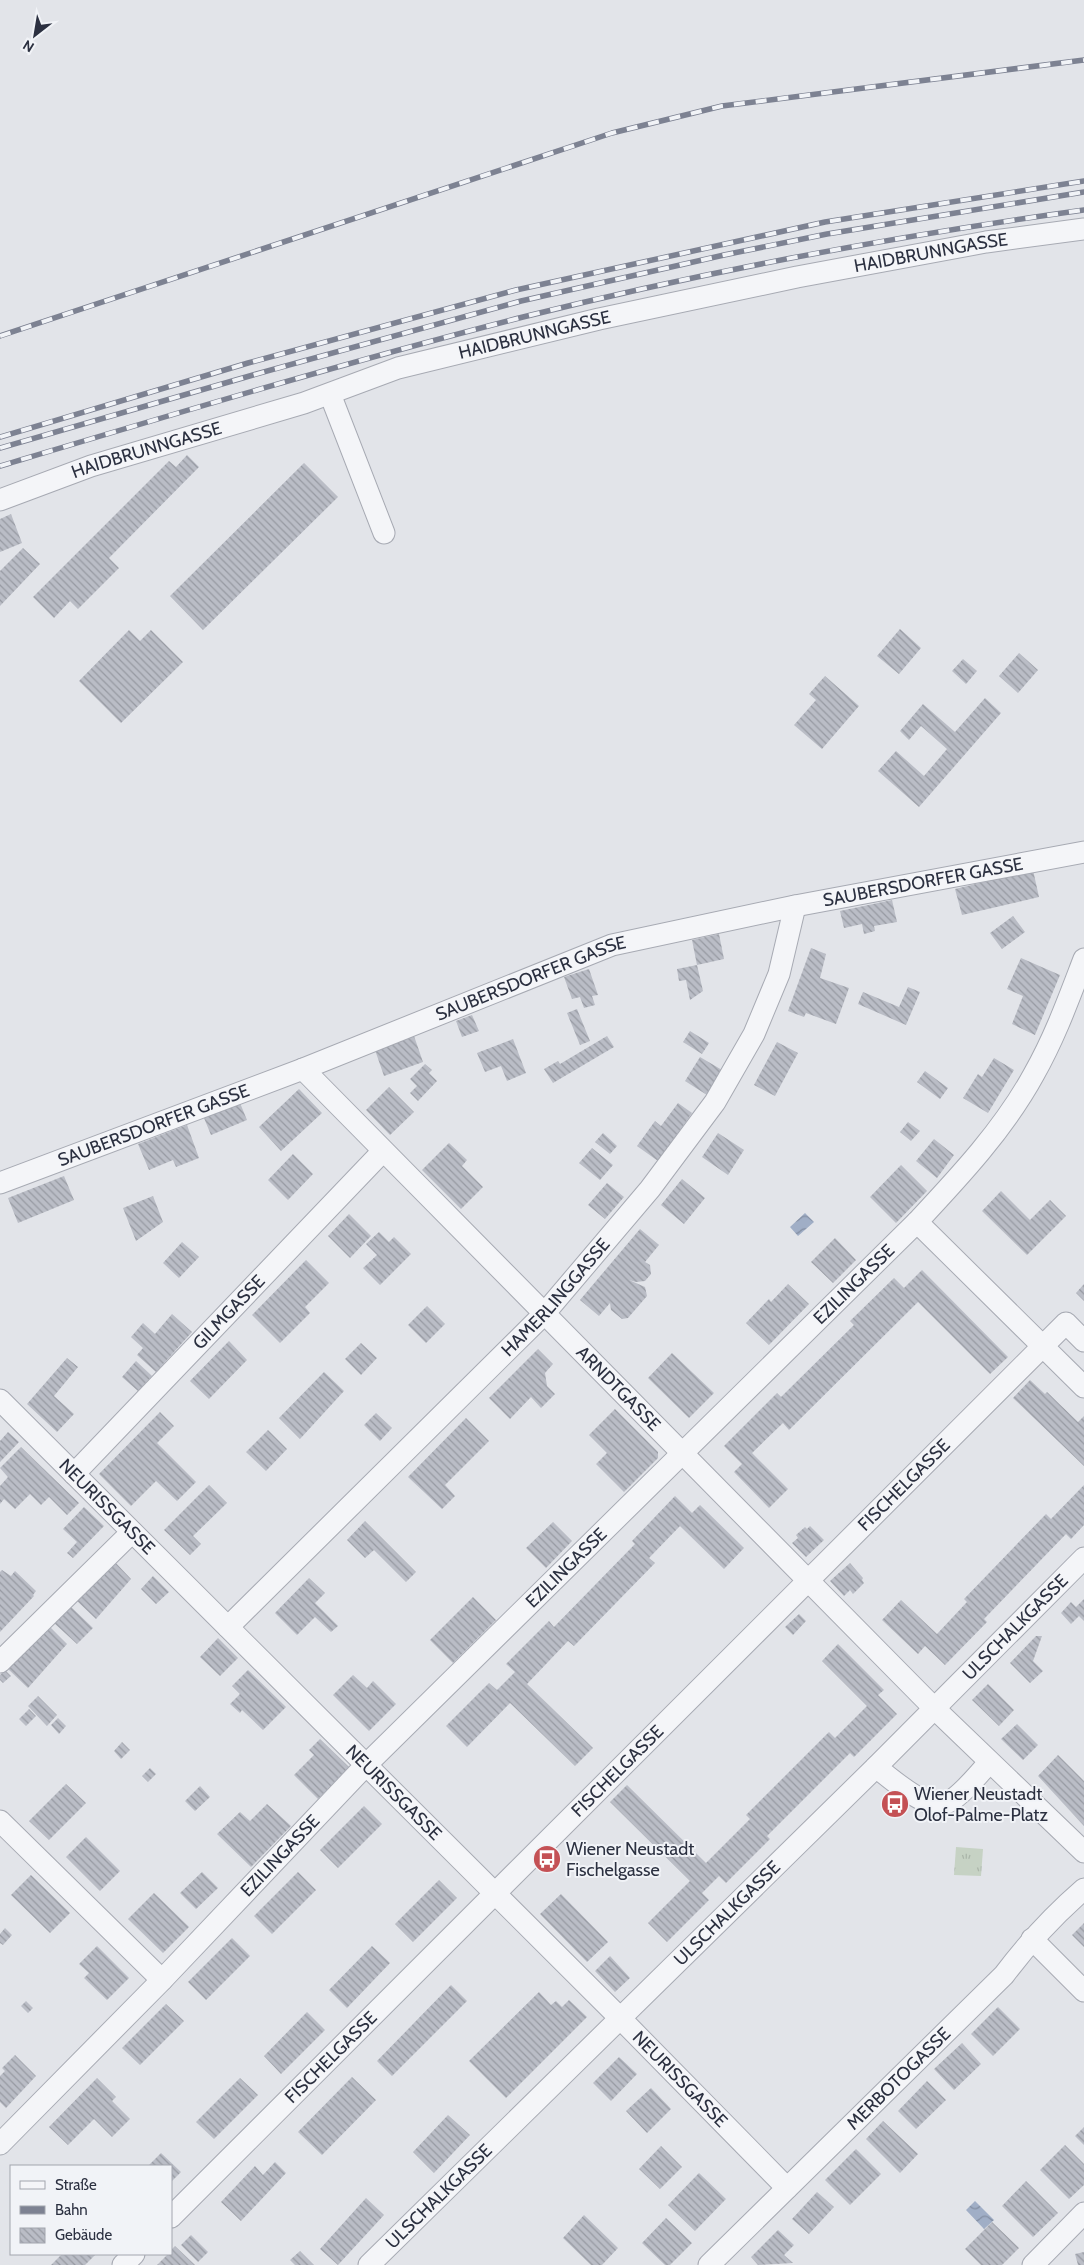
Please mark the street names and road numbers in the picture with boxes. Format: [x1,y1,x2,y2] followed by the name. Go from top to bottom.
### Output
[852,228,1009,277] street label: HAIDBRUNNGASSE
[456,306,612,364] street label: HAIDBRUNNGASSE
[68,417,224,483] street label: HAIDBRUNNGASSE
[821,853,1025,912] street label: SAUBERSDORFER GASSE
[432,931,628,1026] street label: SAUBERSDORFER GASSE
[55,1079,252,1171] street label: SAUBERSDORFER GASSE
[497,1234,615,1361] street label: HAMERLINGGASSE
[809,1239,899,1329] street label: EZILINGASSE
[188,1270,269,1354] street label: GILMGASSE
[572,1341,665,1436] street label: ARNDTGASSE
[853,1434,955,1535] street label: FISCHELGASSE
[54,1454,159,1559] street label: NEURISSGASSE
[521,1523,611,1612] street label: EZILINGASSE
[958,1570,1073,1685] street label: ULSCHALKGASSE
[567,1720,668,1822] street label: FISCHELGASSE
[341,1740,446,1845] street label: NEURISSGASSE
[236,1810,324,1901] street label: EZILINGASSE
[669,1856,785,1970] street label: ULSCHALKGASSE
[280,2007,382,2108] street label: FISCHELGASSE
[842,2023,955,2134] street label: MERBOTOGASSE
[628,2026,732,2132] street label: NEURISSGASSE
[381,2139,497,2253] street label: ULSCHALKGASSE

